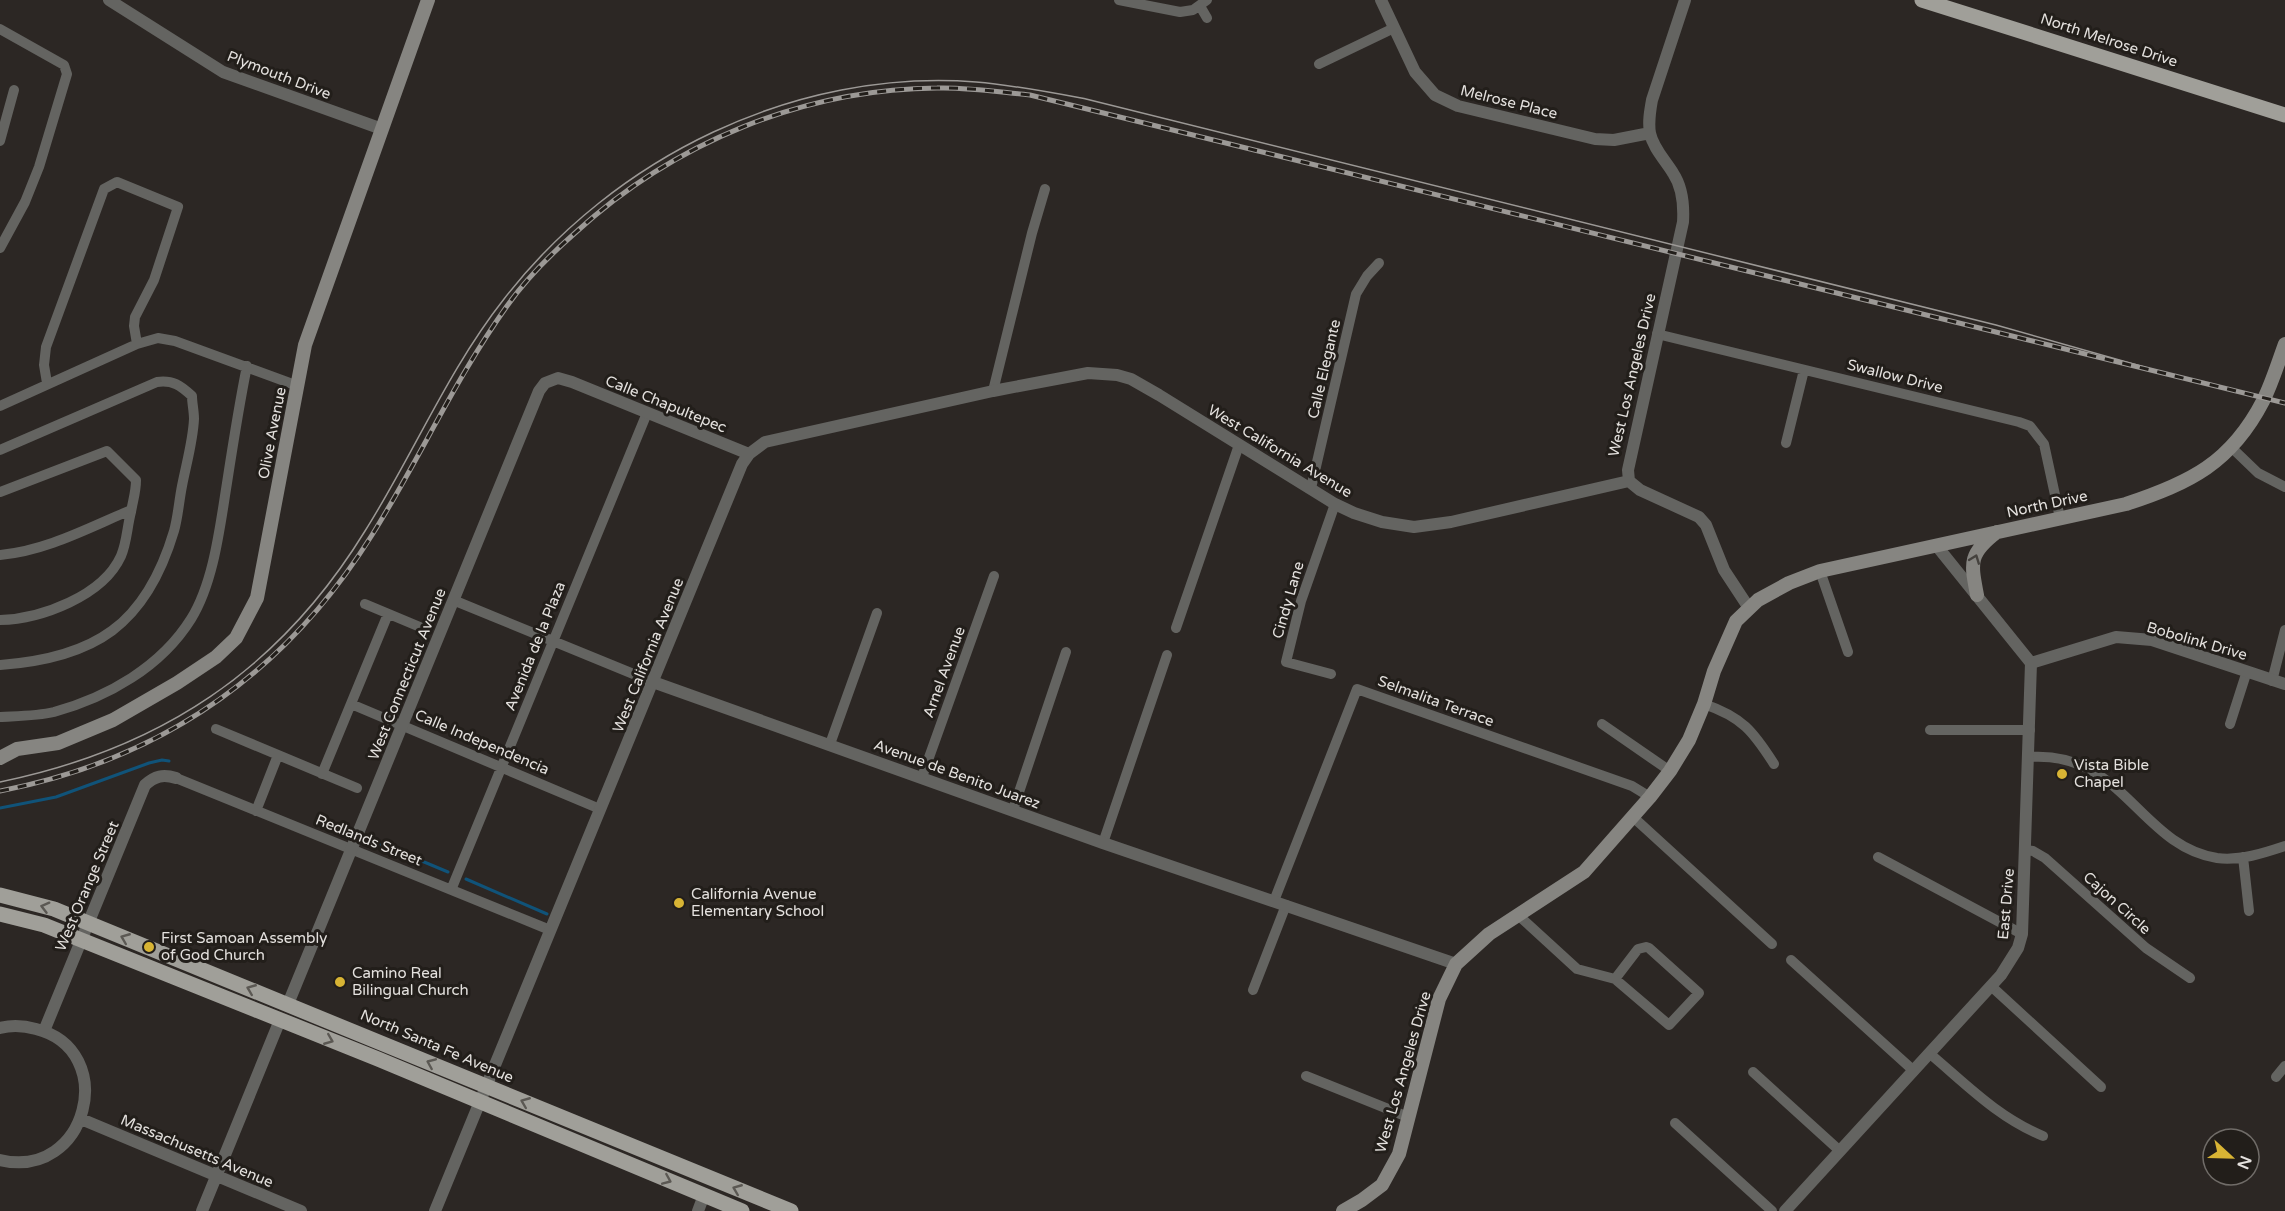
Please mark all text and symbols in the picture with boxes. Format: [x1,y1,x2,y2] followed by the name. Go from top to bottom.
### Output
[2038,9,2180,71] street label: North Melrose Drive
[225,47,333,103] street label: Plymouth Drive
[1459,81,1559,123] street label: Melrose Place
[1604,292,1660,458] street label: West Los Angeles Drive
[1304,318,1344,420] street label: Calle Elegante
[1845,355,1945,397] street label: Swallow Drive
[603,371,729,437] street label: Calle Chapultepec
[254,385,290,481] street label: Olive Avenue
[1205,401,1355,501] street label: West California Avenue
[2005,487,2089,521] street label: North Drive
[1968,554,1981,565] one-way arrow
[1268,559,1308,641] street label: Cindy Lane
[609,575,687,735] street label: West California Avenue
[501,579,569,713] street label: Avenida de la Plaza
[364,585,450,763] street label: West Connecticut Avenue
[2145,618,2249,664] street label: Bobolink Drive
[919,624,969,720] street label: Arnel Avenue
[1375,672,1497,730] street label: Selmalita Terrace
[412,706,552,778] street label: Calle Independencia
[871,735,1043,813] street label: Avenue de Benito Juarez
[2074,756,2149,791] place label: Vista Bible Chapel
[2055,767,2069,781] marker: Vista Bible Chapel
[313,810,425,870] street label: Redlands Street
[51,818,123,954] street label: West Orange Street
[1994,868,2018,940] street label: East Drive
[2079,868,2155,938] street label: Cajon Circle
[691,885,824,920] place label: California Avenue Elementary School
[672,896,686,910] marker: California Avenue Elementary School
[40,901,50,914] one-way arrow
[161,929,327,964] place label: First Samoan Assembly of God Church
[120,933,131,945] one-way arrow
[142,940,156,954] marker: First Samoan Assembly of God Church
[352,964,469,999] place label: Camino Real Bilingual Church
[333,975,347,989] marker: Camino Real Bilingual Church
[246,984,257,996] one-way arrow
[1371,989,1435,1155] street label: West Los Angeles Drive
[358,1006,516,1086] street label: North Santa Fe Avenue
[323,1033,334,1045] one-way arrow
[427,1058,438,1070] one-way arrow
[521,1097,532,1109] one-way arrow
[118,1111,276,1191] street label: Massachusetts Avenue
[2201,1127,2261,1187] north arrow
[2232,1153,2256,1172] text: N
[661,1173,672,1185] one-way arrow
[732,1184,743,1196] one-way arrow

